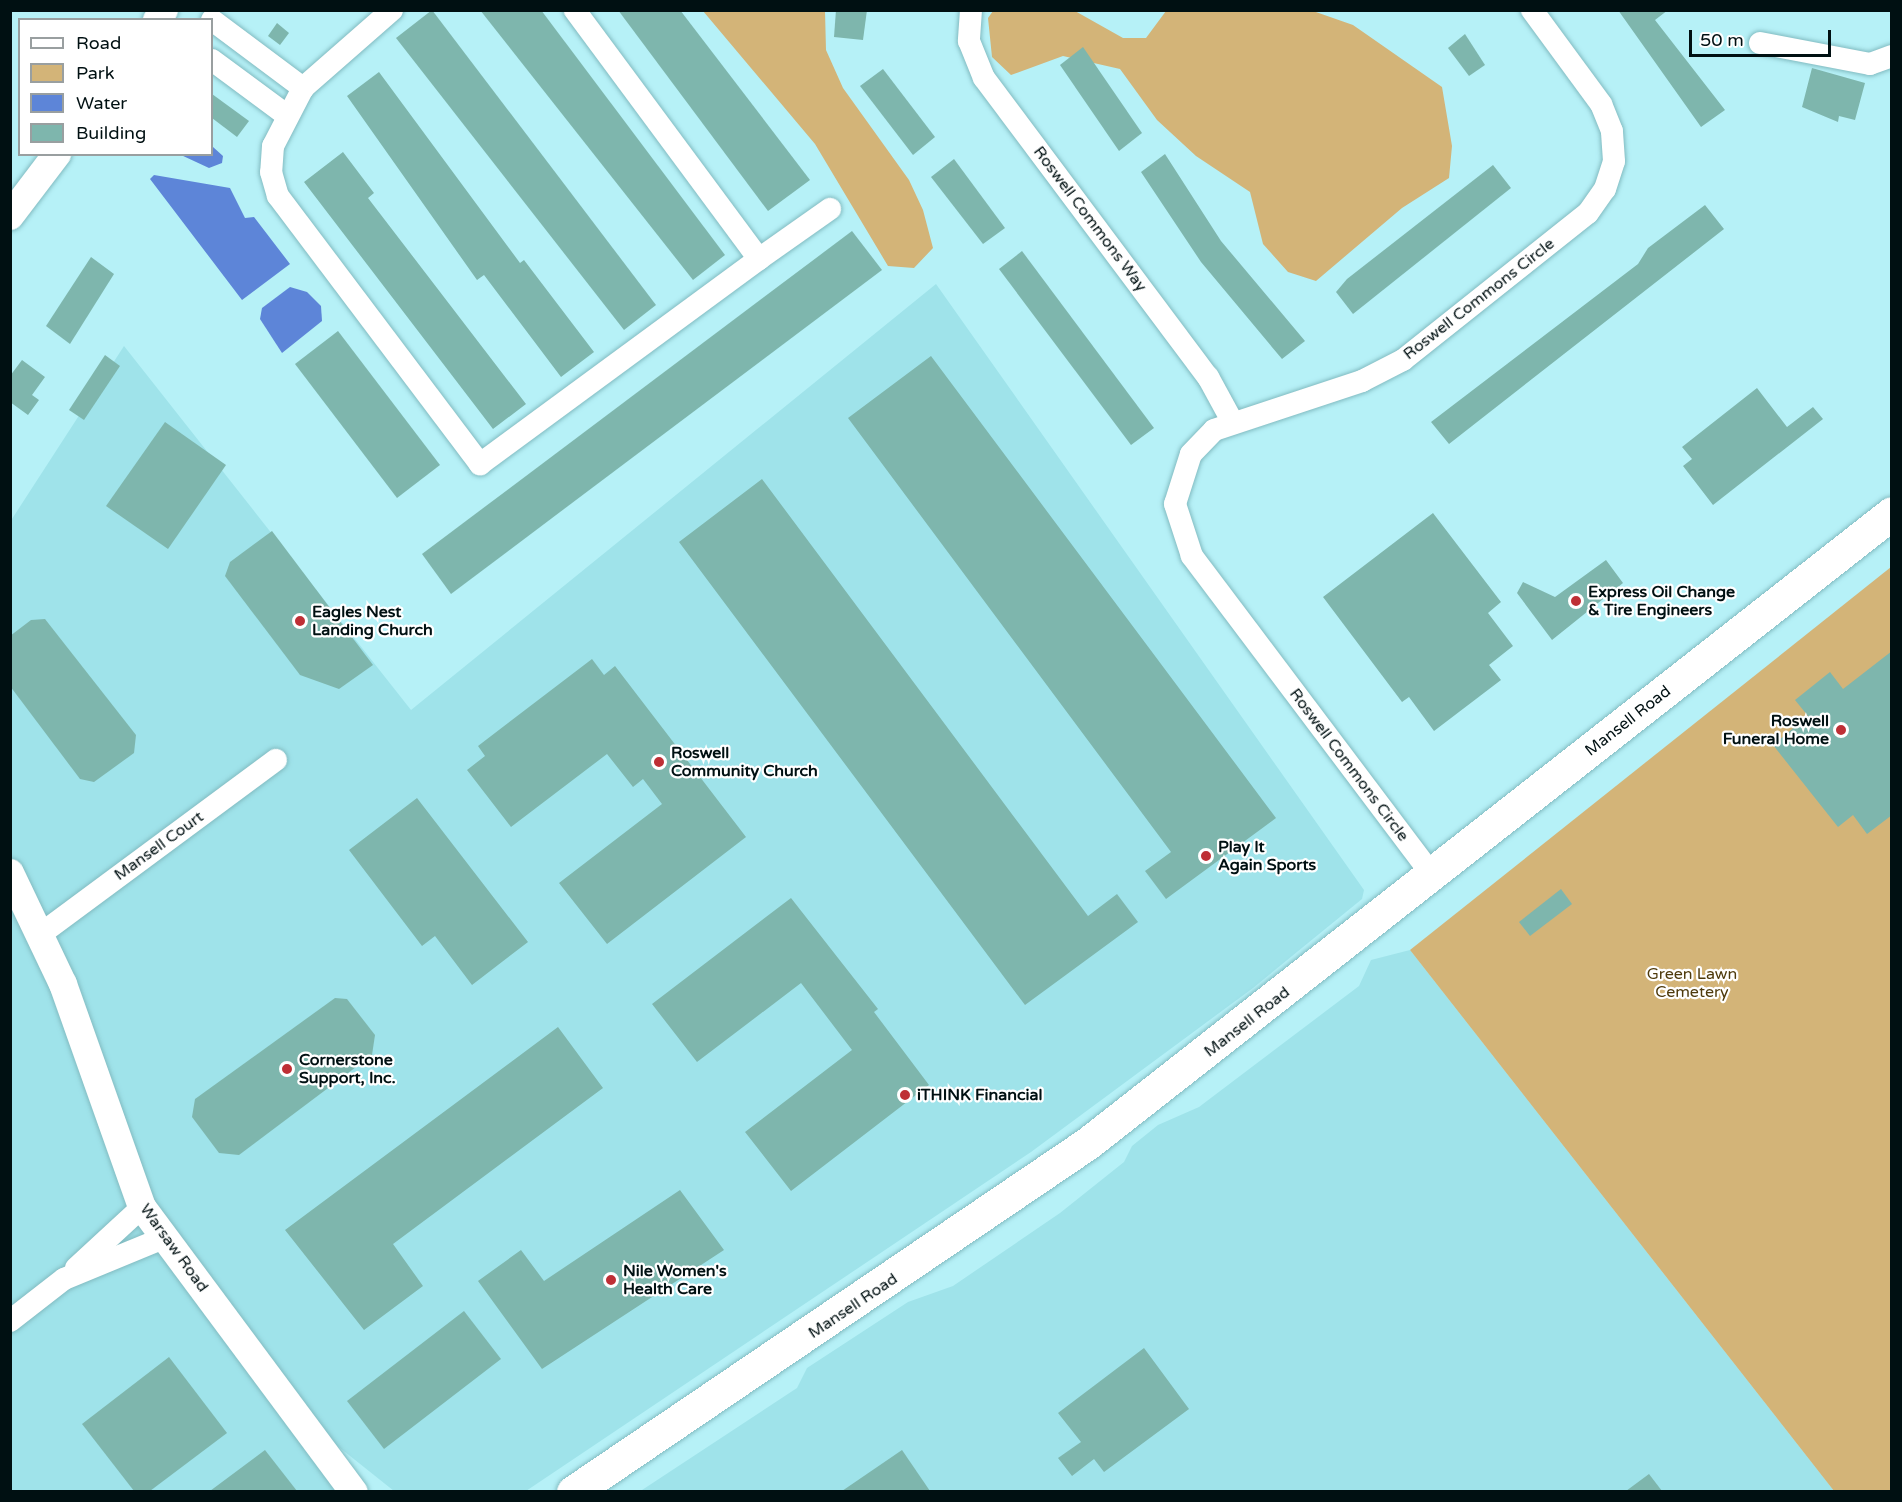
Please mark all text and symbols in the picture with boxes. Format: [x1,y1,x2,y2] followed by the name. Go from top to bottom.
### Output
[18,18,213,156] legend
[1692,18,1834,56] scale bar
[1700,29,1744,51] text: 50 m
[76,32,121,54] text: Road
[76,62,114,84] text: Park
[76,92,127,114] text: Water
[76,122,146,144] text: Building
[1029,143,1151,295] street label: Roswell Commons Way
[1400,234,1558,364] street label: Roswell Commons Circle
[1588,582,1735,620] place label: Express Oil Change & Tire Engineers
[1569,594,1583,608] marker: Express Oil Change & Tire Engineers
[312,602,433,640] place label: Eagles Nest Landing Church
[293,614,307,628] marker: Eagles Nest Landing Church
[1581,682,1675,760] street label: Mansell Road
[1285,685,1413,845] street label: Roswell Commons Circle
[1723,711,1829,749] place label: Roswell Funeral Home
[1834,723,1848,737] marker: Roswell Funeral Home
[671,743,818,781] place label: Roswell Community Church
[652,755,666,769] marker: Roswell Community Church
[111,807,207,885] street label: Mansell Court
[1218,837,1316,875] place label: Play It Again Sports
[1199,849,1213,863] marker: Play It Again Sports
[1647,964,1737,1002] park label: Green Lawn Cemetery
[1200,983,1294,1061] street label: Mansell Road
[299,1050,396,1088] place label: Cornerstone Support, Inc.
[280,1062,294,1076] marker: Cornerstone Support, Inc.
[917,1085,1042,1105] place label: iTHINK Financial
[898,1088,912,1102] marker: iTHINK Financial
[136,1200,212,1296] street label: Warsaw Road
[623,1261,727,1299] place label: Nile Women's Health Care
[805,1269,901,1343] street label: Mansell Road
[604,1273,618,1287] marker: Nile Women's Health Care

